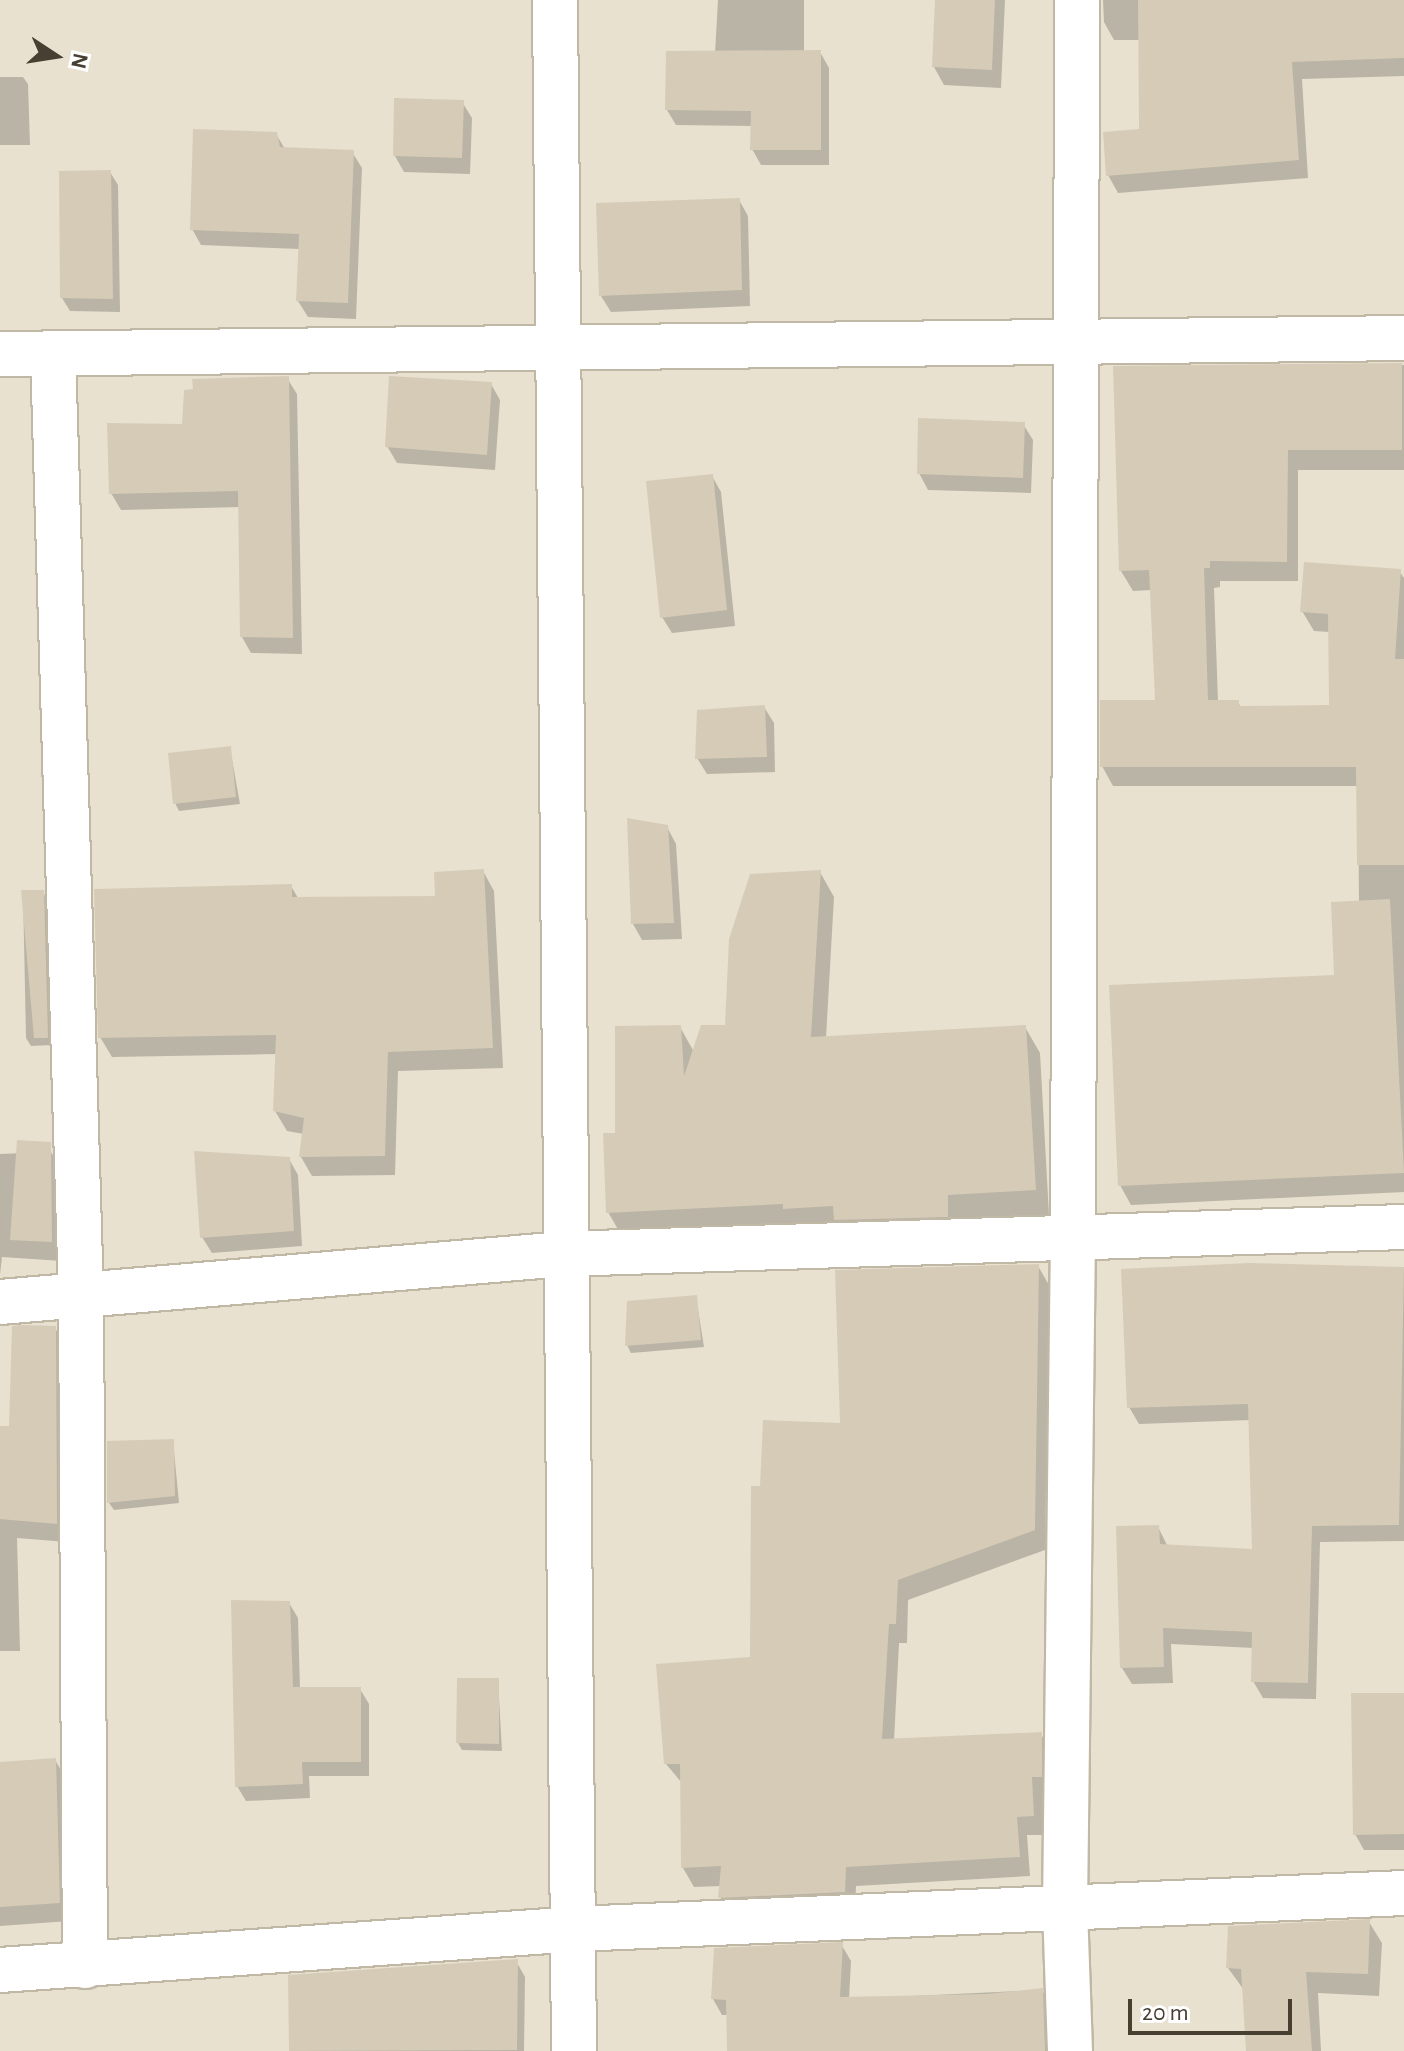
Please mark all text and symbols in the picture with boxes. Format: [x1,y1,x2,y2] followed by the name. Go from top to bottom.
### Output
[16,16,96,96] north arrow
[67,51,92,71] text: N
[1132,1983,1296,2033] scale bar
[1142,2001,1189,2025] text: 20 m

